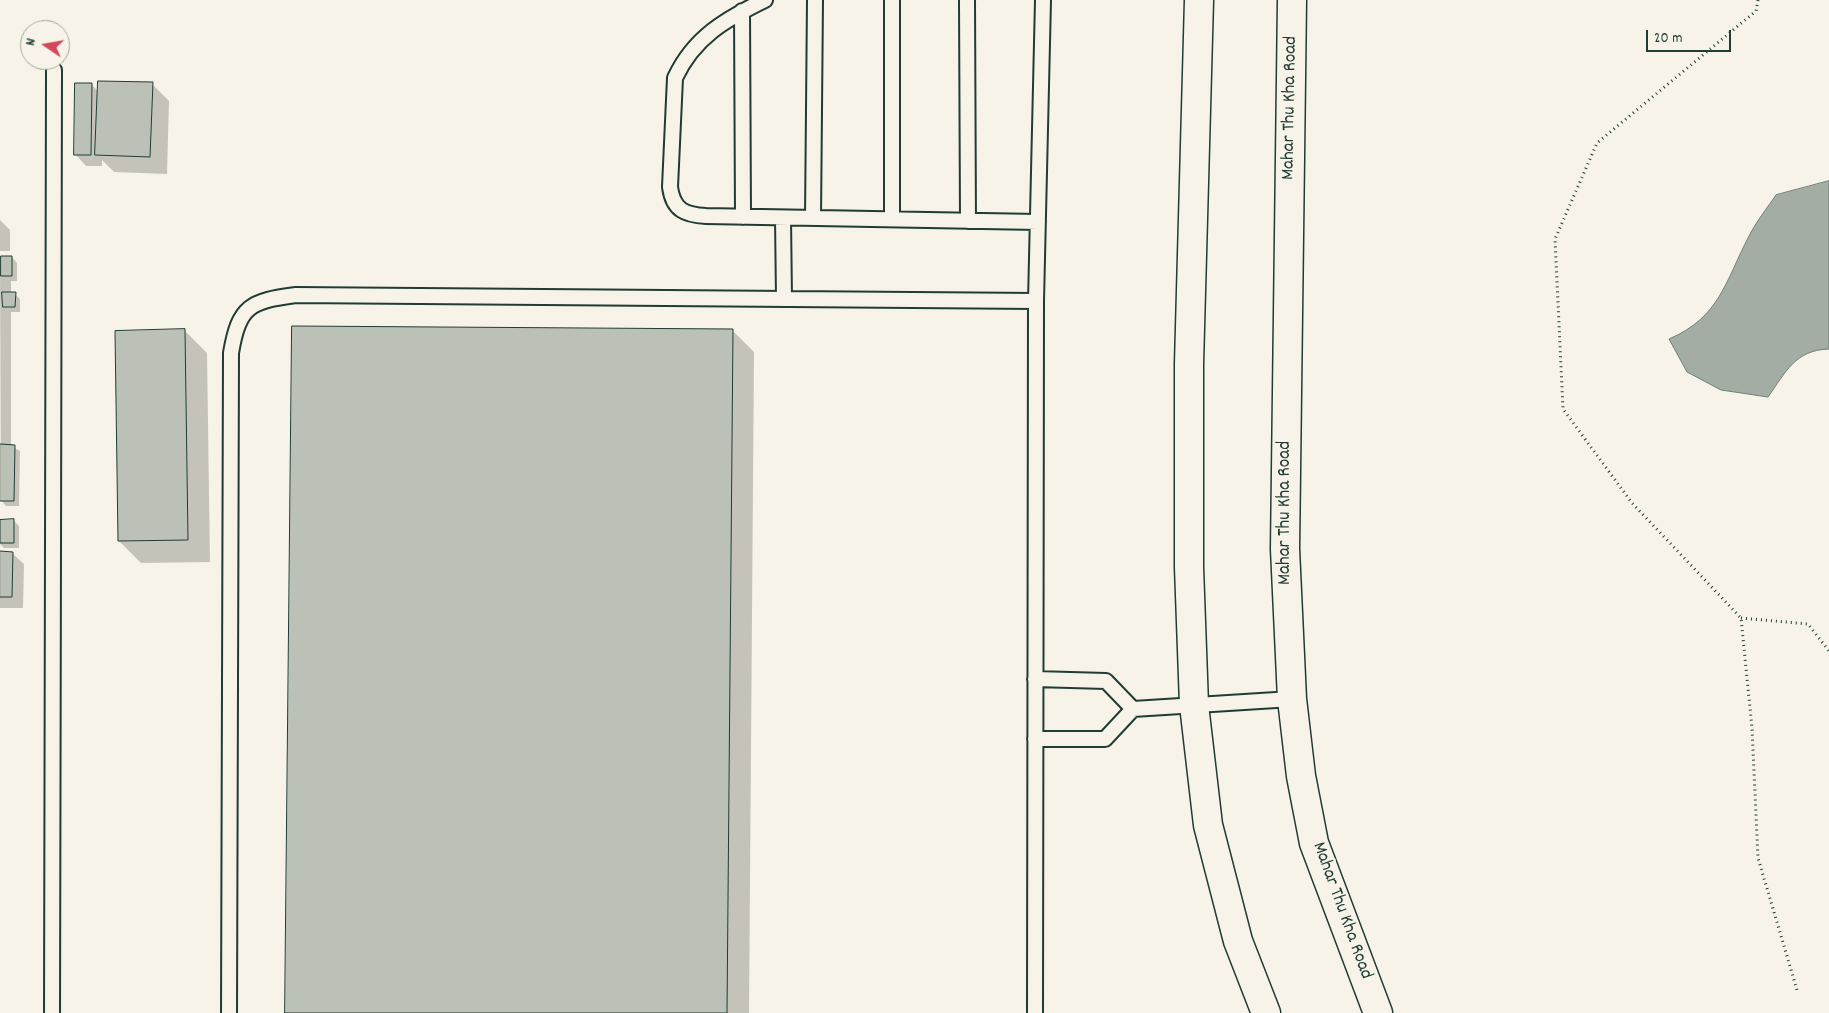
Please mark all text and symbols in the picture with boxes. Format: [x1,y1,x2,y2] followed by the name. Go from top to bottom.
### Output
[20,20,70,70] north arrow
[1649,20,1734,52] scale bar
[1654,28,1682,50] text: 20 m
[1278,36,1304,180] street label: Mahar Thu Kha Road
[21,37,42,48] text: N
[1275,441,1297,585] street label: Mahar Thu Kha Road
[1306,839,1376,983] street label: Mahar Thu Kha Road

